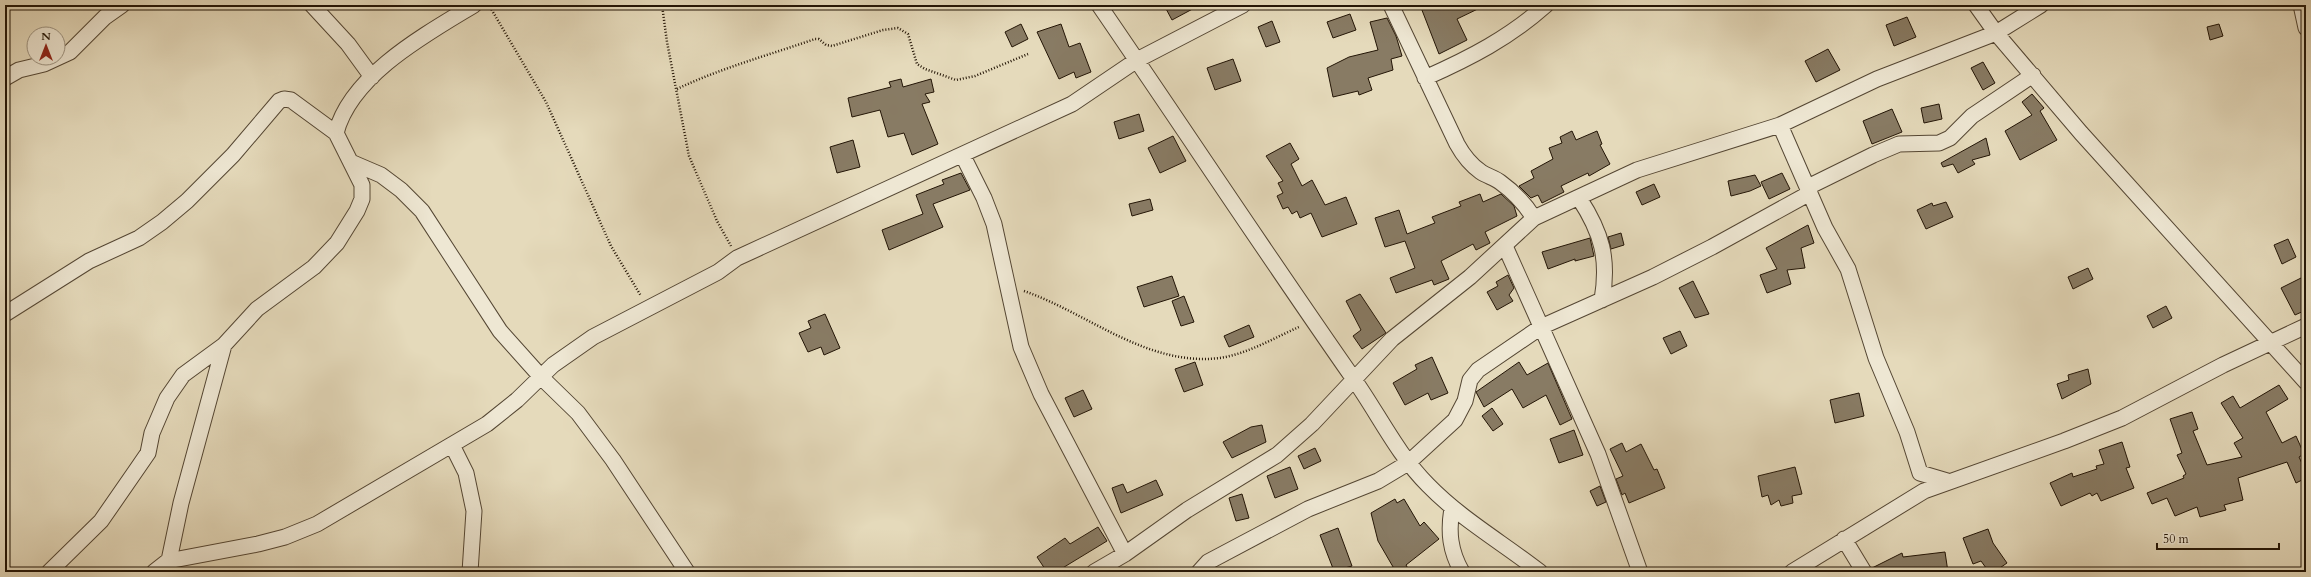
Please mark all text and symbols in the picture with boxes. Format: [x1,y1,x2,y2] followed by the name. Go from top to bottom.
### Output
[26,26,66,66] north arrow
[41,29,51,44] text: N
[2157,525,2279,551] scale bar
[2163,531,2190,547] text: 50 m

